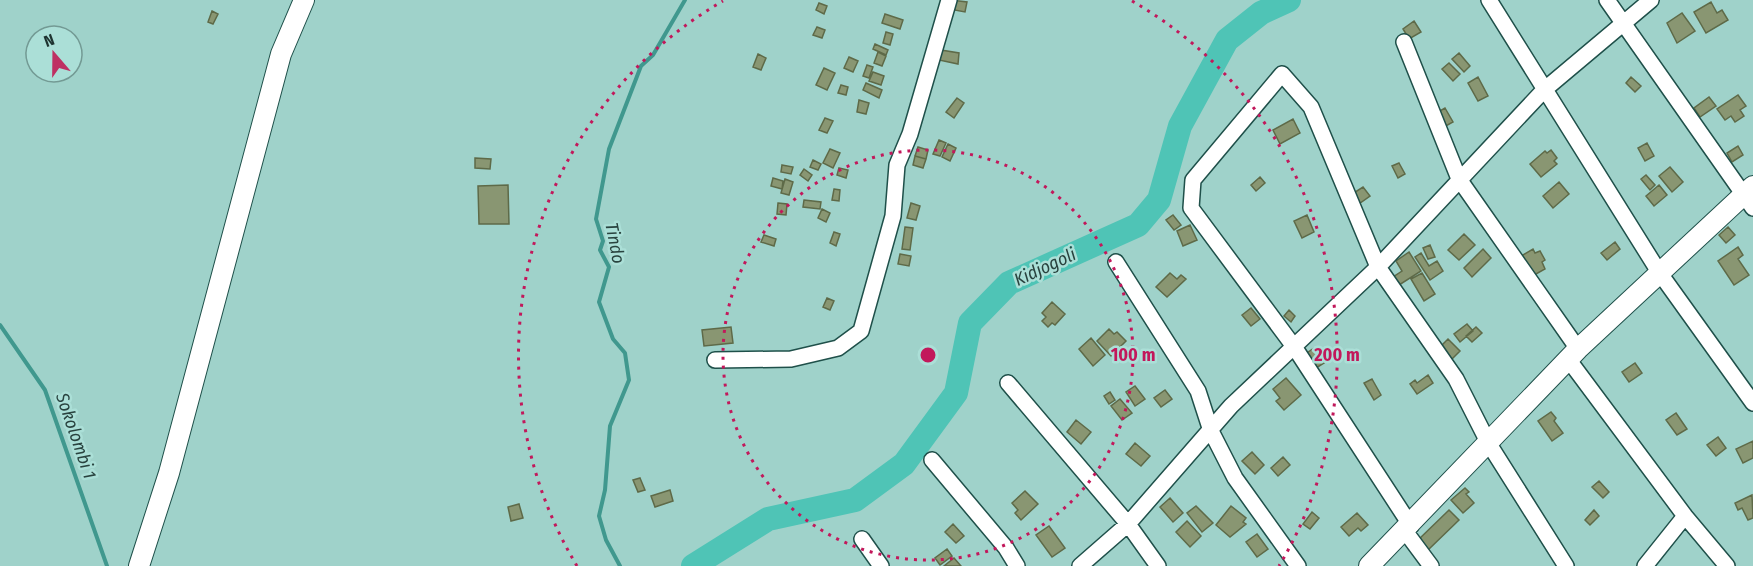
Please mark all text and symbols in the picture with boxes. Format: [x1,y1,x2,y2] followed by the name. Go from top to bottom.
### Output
[24,24,84,84] north arrow
[41,30,57,51] text: N
[600,221,630,265] water label: Tindo
[1011,243,1080,291] water label: Kidjogoli
[1111,344,1155,366] text: 100 m
[1313,344,1360,366] text: 200 m
[918,345,938,365] centre of rings
[51,389,101,482] water label: Sokolombi 1

